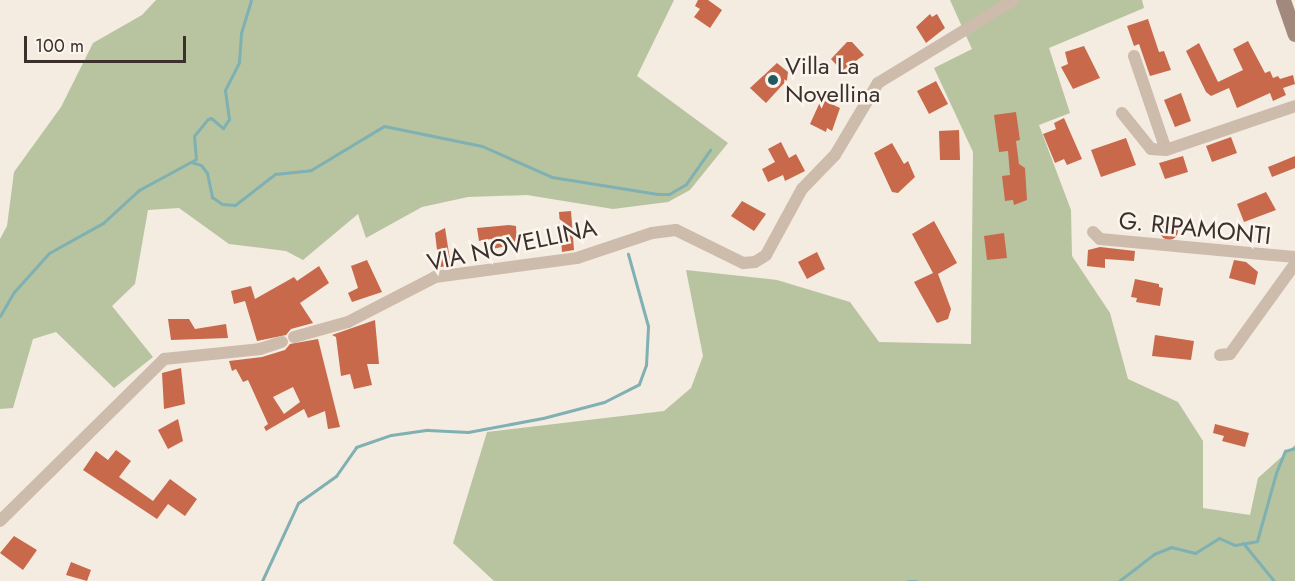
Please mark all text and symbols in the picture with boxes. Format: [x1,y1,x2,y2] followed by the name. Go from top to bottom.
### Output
[27,24,189,62] scale bar
[35,33,84,59] text: 100 m
[785,52,880,108] place label: Villa La Novellina
[766,73,780,87] marker: Villa La Novellina
[1117,206,1273,250] street label: G. RIPAMONTI
[425,213,599,277] street label: VIA NOVELLINA

